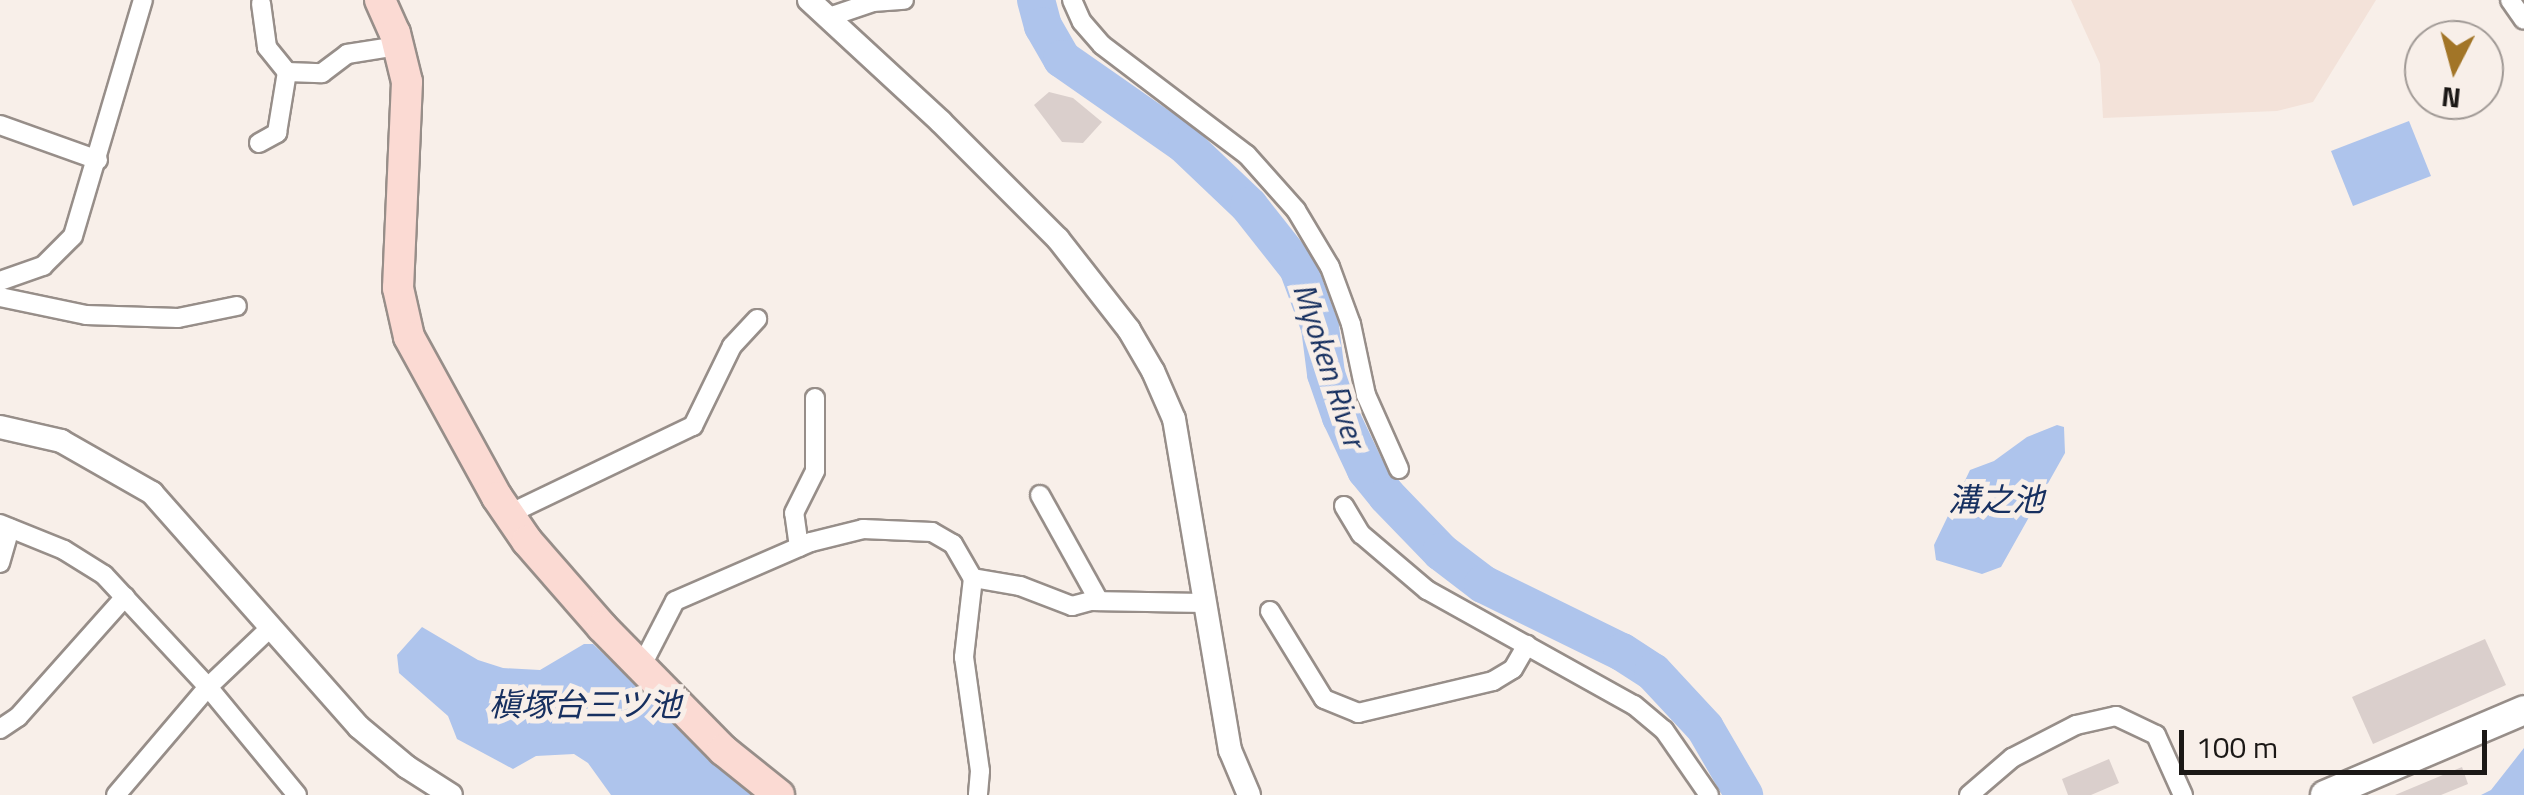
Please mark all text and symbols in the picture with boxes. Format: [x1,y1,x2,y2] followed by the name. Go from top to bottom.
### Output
[2404,20,2504,120] north arrow
[2439,76,2463,121] text: N
[1285,278,1375,452] water label: Myoken River
[1948,480,2044,518] water label: 溝之池
[489,685,681,723] water label: 槇塚台三ツ池
[2184,710,2492,772] scale bar
[2196,724,2278,770] text: 100 m

